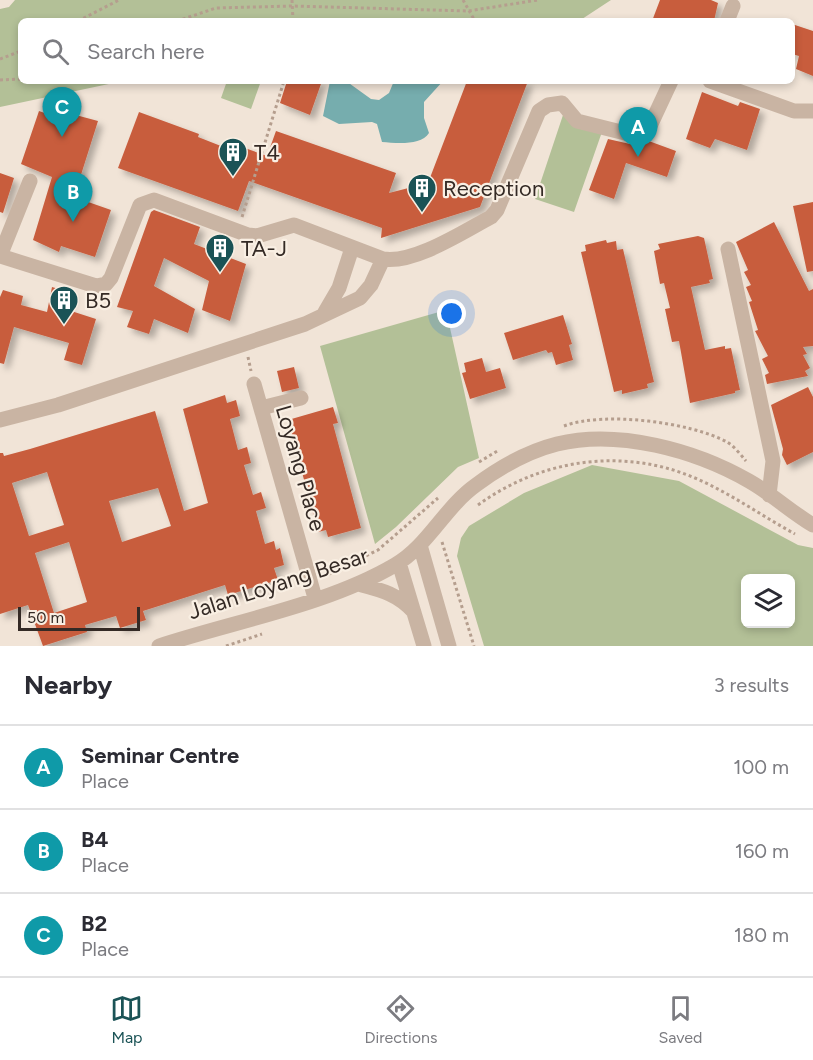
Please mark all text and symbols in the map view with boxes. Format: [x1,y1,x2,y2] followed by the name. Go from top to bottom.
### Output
[18,18,795,84] search box
[39,35,72,68] icon: search
[87,38,205,65] text: Search here
[42,88,82,137] pin: C
[618,108,658,157] pin: A
[217,136,249,178] building icon: T4
[254,139,280,166] place label: T4
[54,172,92,222] pin: B
[406,172,438,214] building icon: Reception
[443,175,544,202] place label: Reception
[204,232,236,274] building icon: TA-J
[241,235,287,262] place label: TA-J
[48,284,80,326] building icon: B5
[85,287,111,314] place label: B5
[437,299,466,328] your location
[270,402,331,534] street label: Loyang Place
[185,541,372,625] street label: Jalan Loyang Besar
[741,574,795,628] map controls
[741,574,795,628] button: layers
[18,604,140,632] scale bar
[27,608,64,627] text: 50 m
[24,669,112,701] text: Nearby
[714,673,789,697] text: 3 results
[81,742,239,769] text: Seminar Centre
[36,755,51,779] text: A
[733,755,789,779] text: 100 m
[81,769,129,793] text: Place
[81,826,108,853] text: B4
[37,839,50,863] text: B
[735,839,789,863] text: 160 m
[81,853,129,877] text: Place
[81,910,107,937] text: B2
[36,923,51,947] text: C
[734,923,789,947] text: 180 m
[81,937,129,961] text: Place
[110,992,143,1047] tab: Map
[364,992,437,1047] tab: Directions
[658,992,703,1047] tab: Saved

